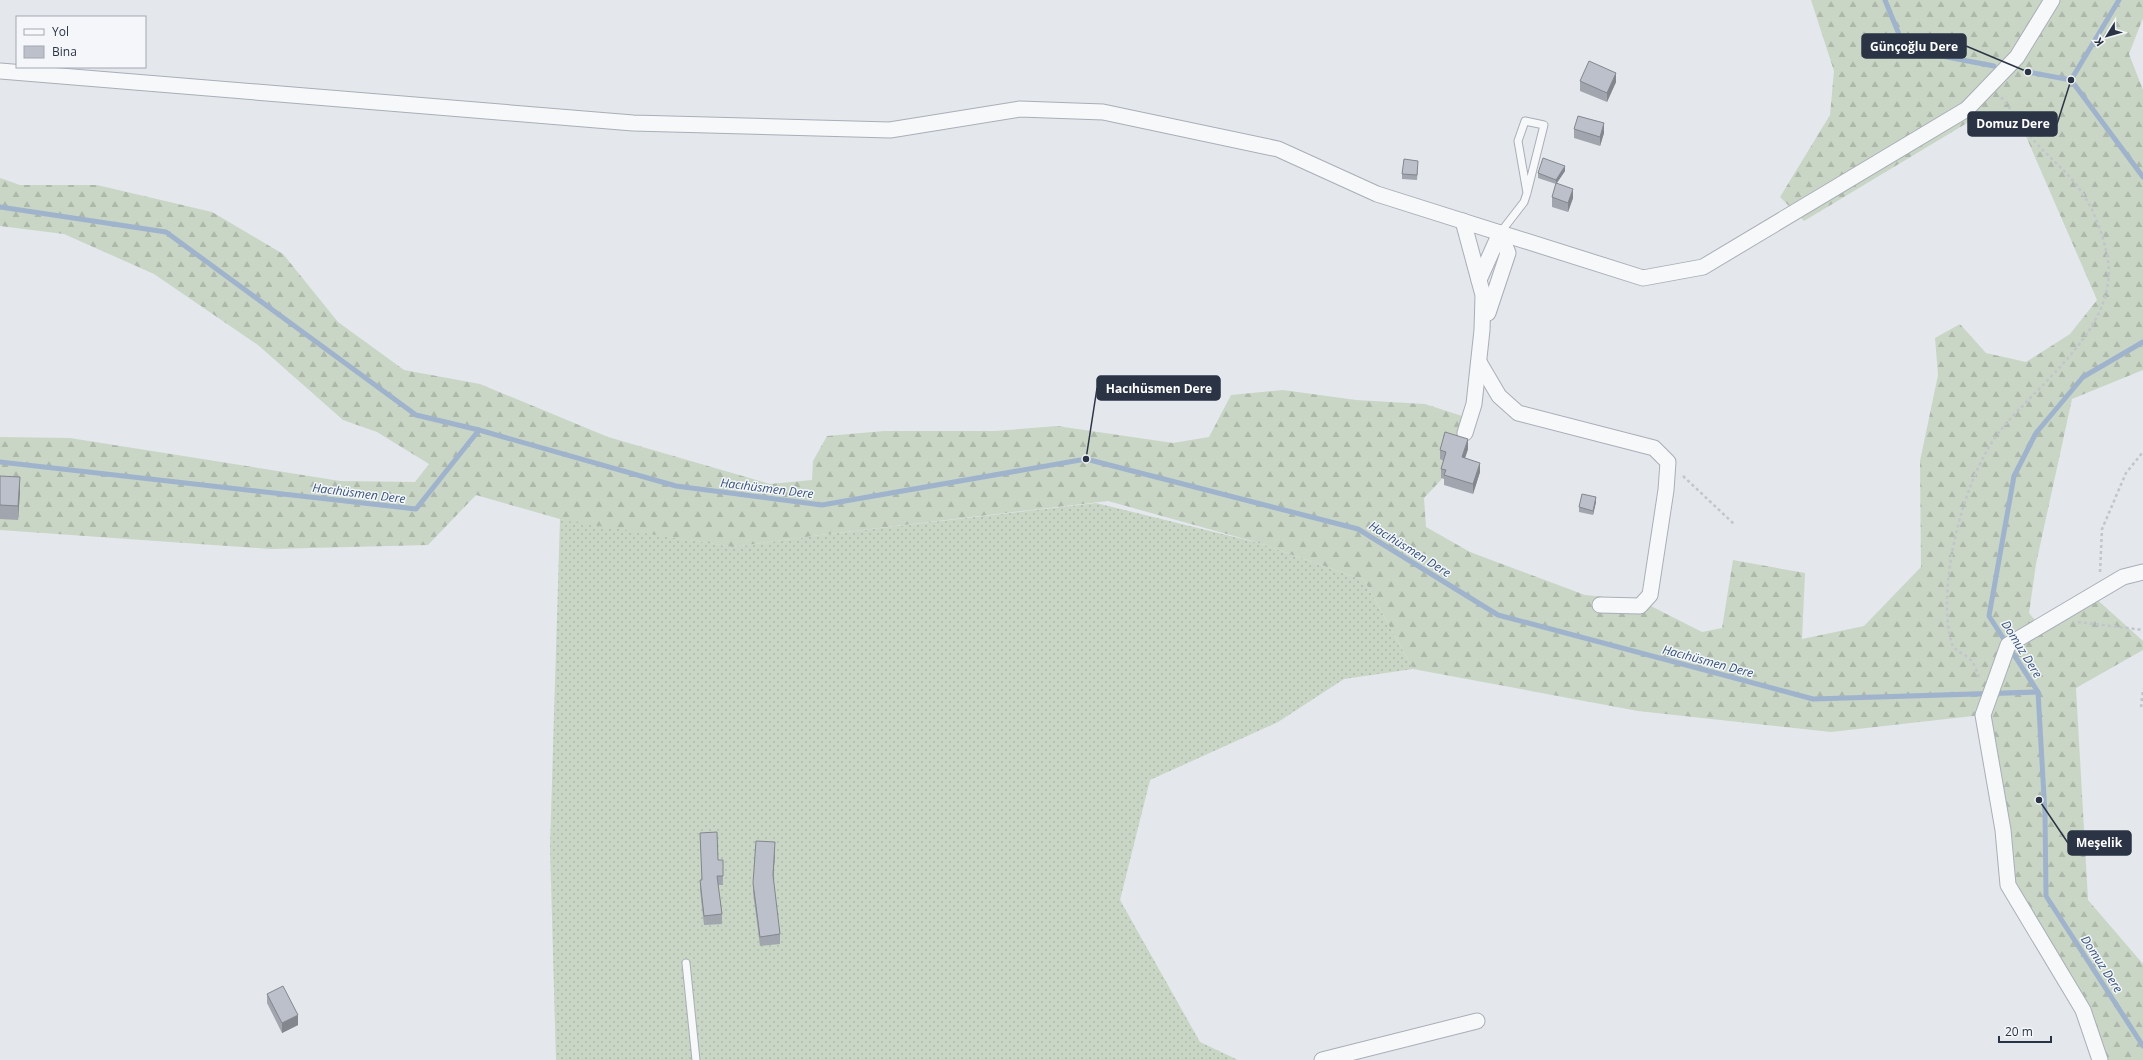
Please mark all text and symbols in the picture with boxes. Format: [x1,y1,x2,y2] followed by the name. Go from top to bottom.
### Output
[16,16,146,68] legend
[2087,16,2127,56] north arrow
[52,23,69,40] text: Yol
[1862,34,1966,58] callout: Günçoğlu Dere
[2090,34,2107,50] text: K
[1870,38,1958,55] text: Günçoğlu Dere
[52,43,77,60] text: Bina
[1968,112,2057,136] callout: Domuz Dere
[1976,115,2050,132] text: Domuz Dere
[1097,376,1220,400] callout: Hacıhüsmen Dere
[1106,380,1212,397] text: Hacıhüsmen Dere
[720,474,815,502] water label: Hacıhüsmen Dere
[312,479,407,507] water label: Hacıhüsmen Dere
[1366,517,1454,581] water label: Hacıhüsmen Dere
[1997,617,2047,681] water label: Domuz Dere
[1661,641,1755,681] water label: Hacıhüsmen Dere
[2068,831,2131,855] callout: Meşelik
[2076,834,2123,851] text: Meşelik
[2077,932,2127,996] water label: Domuz Dere
[1999,1018,2051,1044] scale bar
[2005,1023,2033,1040] text: 20 m

